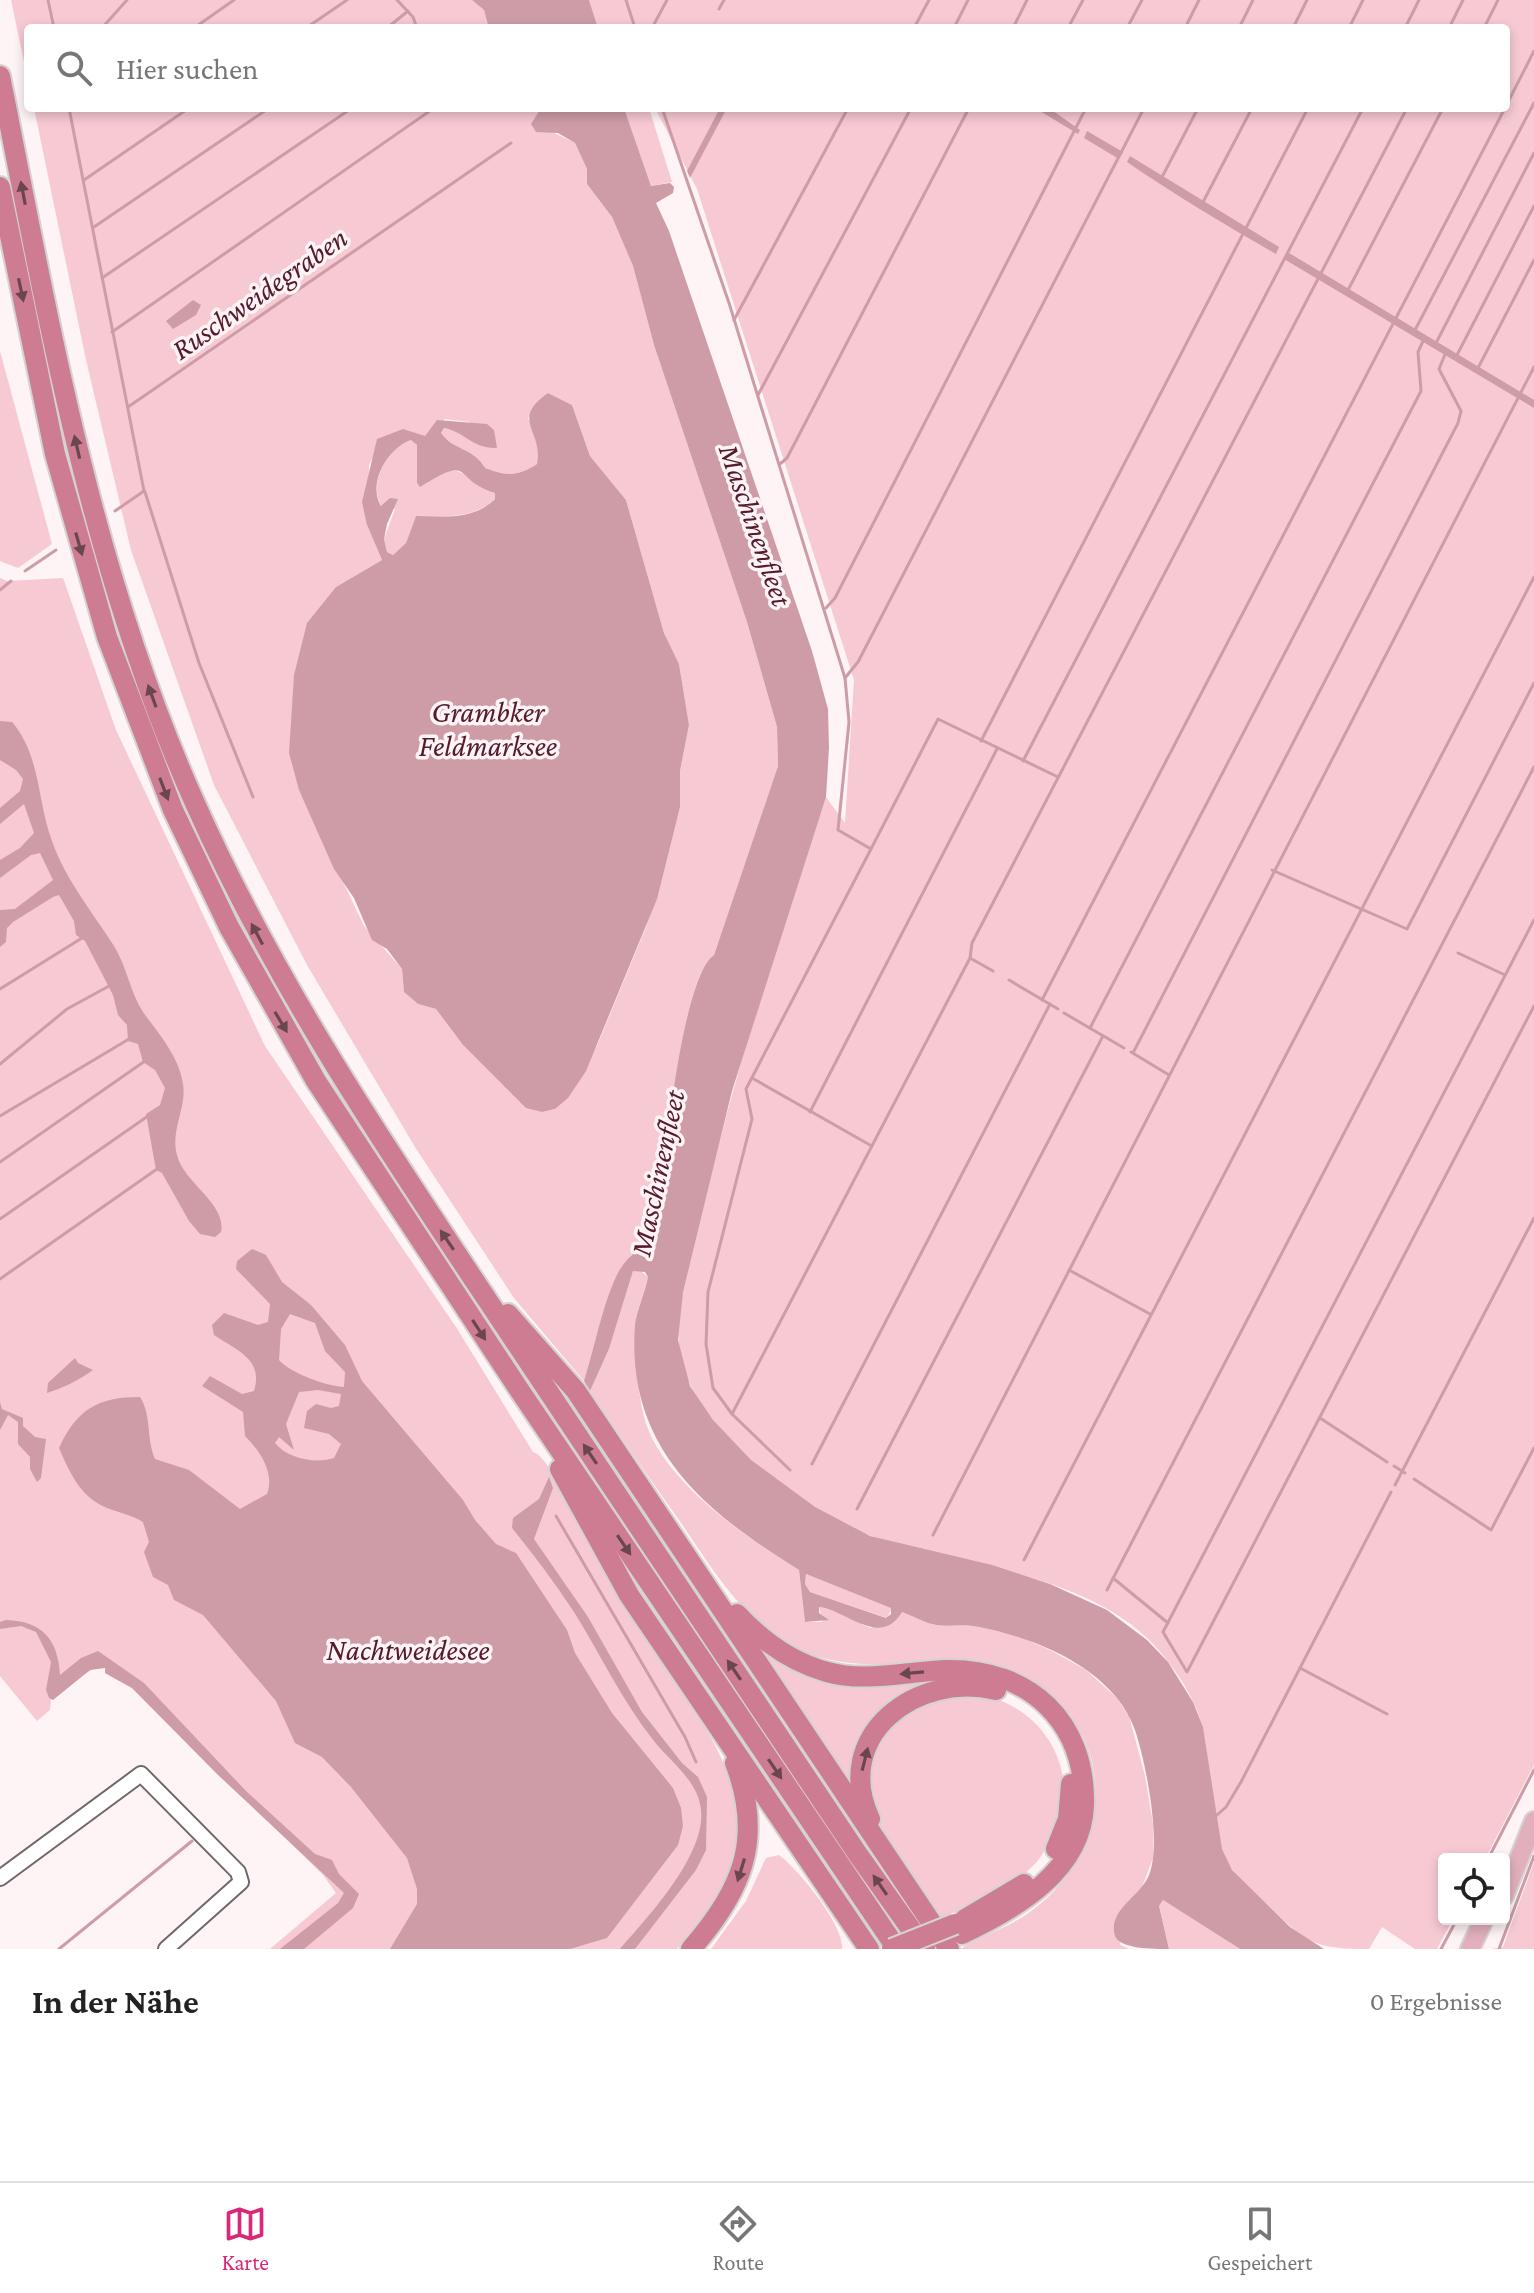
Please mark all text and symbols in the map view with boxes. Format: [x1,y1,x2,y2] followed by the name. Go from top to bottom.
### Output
[24,24,1510,112] search box
[52,46,96,90] icon: search
[116,52,258,85] text: Hier suchen
[17,180,29,205] one-way arrow
[165,220,354,367] water label: Ruschweidegraben
[15,278,28,303] one-way arrow
[70,435,83,460] one-way arrow
[712,439,799,612] water label: Maschinenfleet
[73,532,86,556] one-way arrow
[145,684,158,708] one-way arrow
[419,695,557,762] water label: Grambker Feldmarksee
[158,777,171,801] one-way arrow
[250,922,263,945] one-way arrow
[274,1011,288,1033] one-way arrow
[623,1086,692,1260] water label: Maschinenfleet
[440,1229,455,1250] one-way arrow
[472,1319,487,1340] one-way arrow
[583,1443,598,1464] one-way arrow
[616,1535,631,1556] one-way arrow
[326,1633,490,1666] water label: Nachtweidesee
[727,1659,742,1681] one-way arrow
[899,1667,924,1680] one-way arrow
[859,1746,871,1771] one-way arrow
[767,1759,782,1780] one-way arrow
[1438,1853,1510,1925] map controls
[1438,1853,1510,1925] button: locate
[734,1859,747,1883] one-way arrow
[873,1875,888,1896] one-way arrow
[32,1983,199,2020] text: In der Nähe
[1370,1987,1502,2016] text: 0 Ergebnisse
[222,2202,269,2275] tab: Karte
[713,2202,764,2275] tab: Route
[1207,2202,1312,2275] tab: Gespeichert

